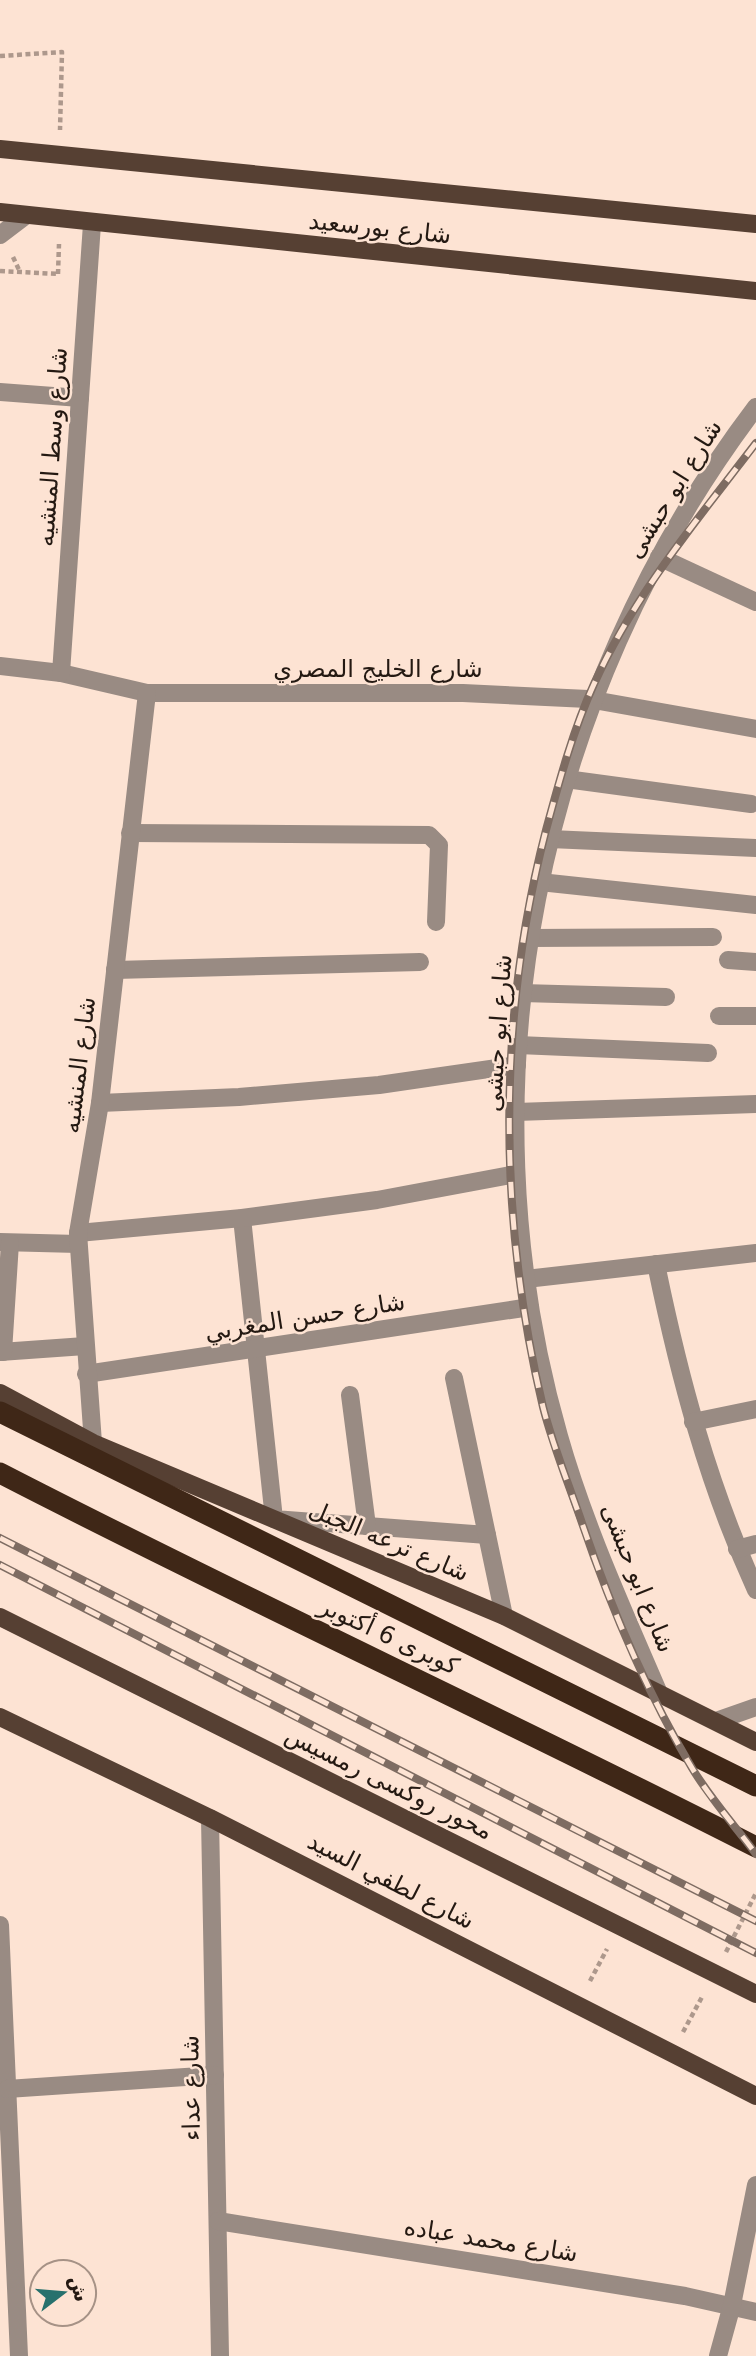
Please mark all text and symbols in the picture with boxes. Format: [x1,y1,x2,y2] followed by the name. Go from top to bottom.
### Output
[307,207,453,249] street label: شارع بورسعيد
[31,346,73,548] street label: شارع وسط المنشيه
[620,415,728,563] street label: شارع ابو حبشى
[273,655,483,683] street label: شارع الخليج المصري
[479,953,517,1113] street label: شارع ابو حبشى
[57,995,101,1135] street label: شارع المنشيه
[203,1287,407,1347] street label: شارع حسن المغربي
[305,1495,473,1587] street label: شارع ترعه الجبل
[595,1500,681,1656] street label: شارع ابو حبشى
[314,1589,465,1681] street label: كوبرى 6 أكتوبر
[281,1721,497,1845] street label: محور روكسى رمسيس
[303,1827,479,1935] street label: شارع لطفي السيد
[176,2035,206,2141] street label: شارع عداء
[402,2212,580,2268] street label: شارع محمد عباده
[28,2258,98,2328] north arrow
[64,2273,94,2304] text: ش

